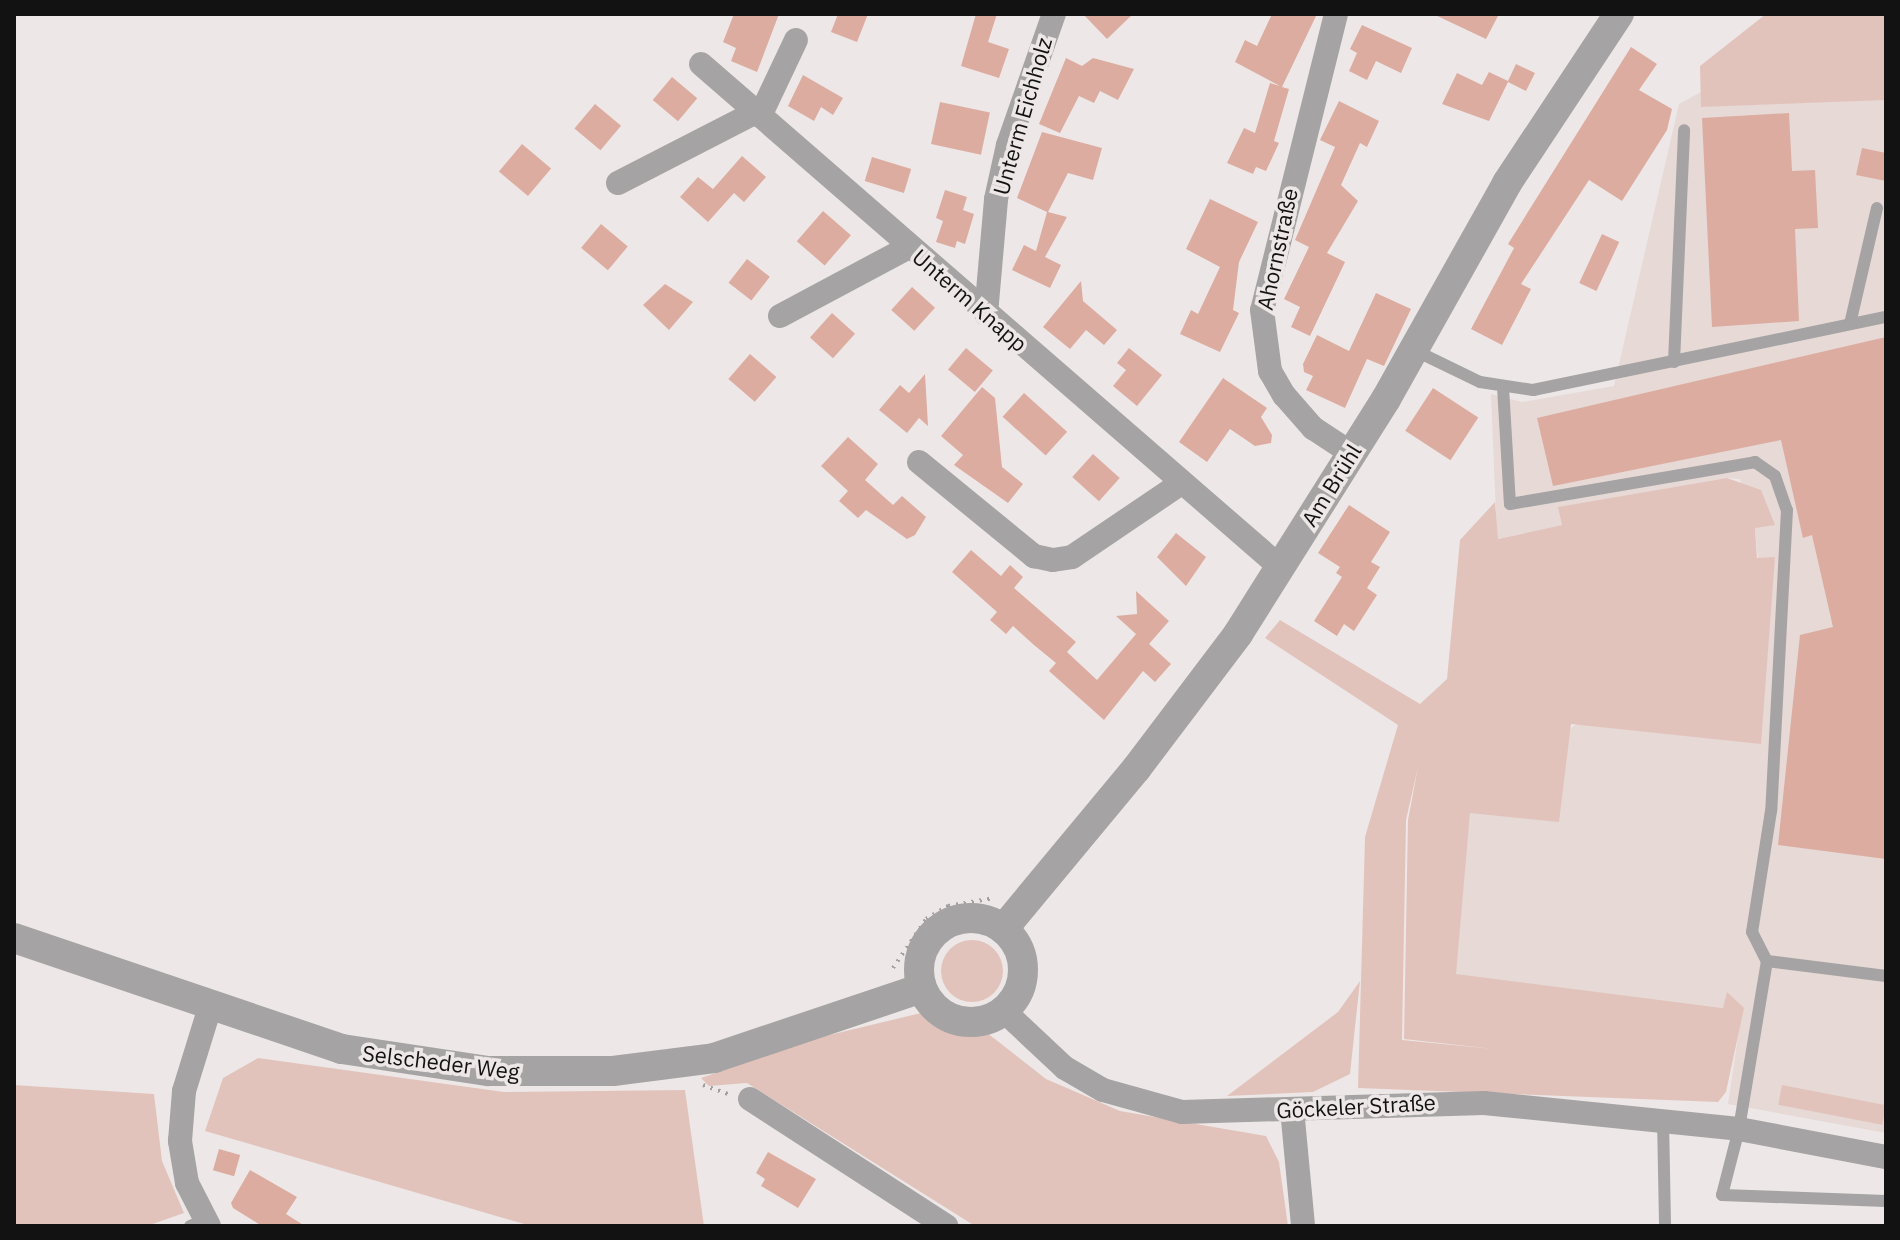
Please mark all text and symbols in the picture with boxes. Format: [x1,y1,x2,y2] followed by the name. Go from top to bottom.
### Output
[987,34,1057,198] street label: Unterm Eichholz
[1251,186,1303,312] street label: Ahornstraße
[907,243,1033,357] street label: Unterm Knapp
[1295,439,1367,531] street label: Am Brühl
[361,1039,521,1085] street label: Selscheder Weg
[1276,1089,1436,1123] street label: Göckeler Straße

